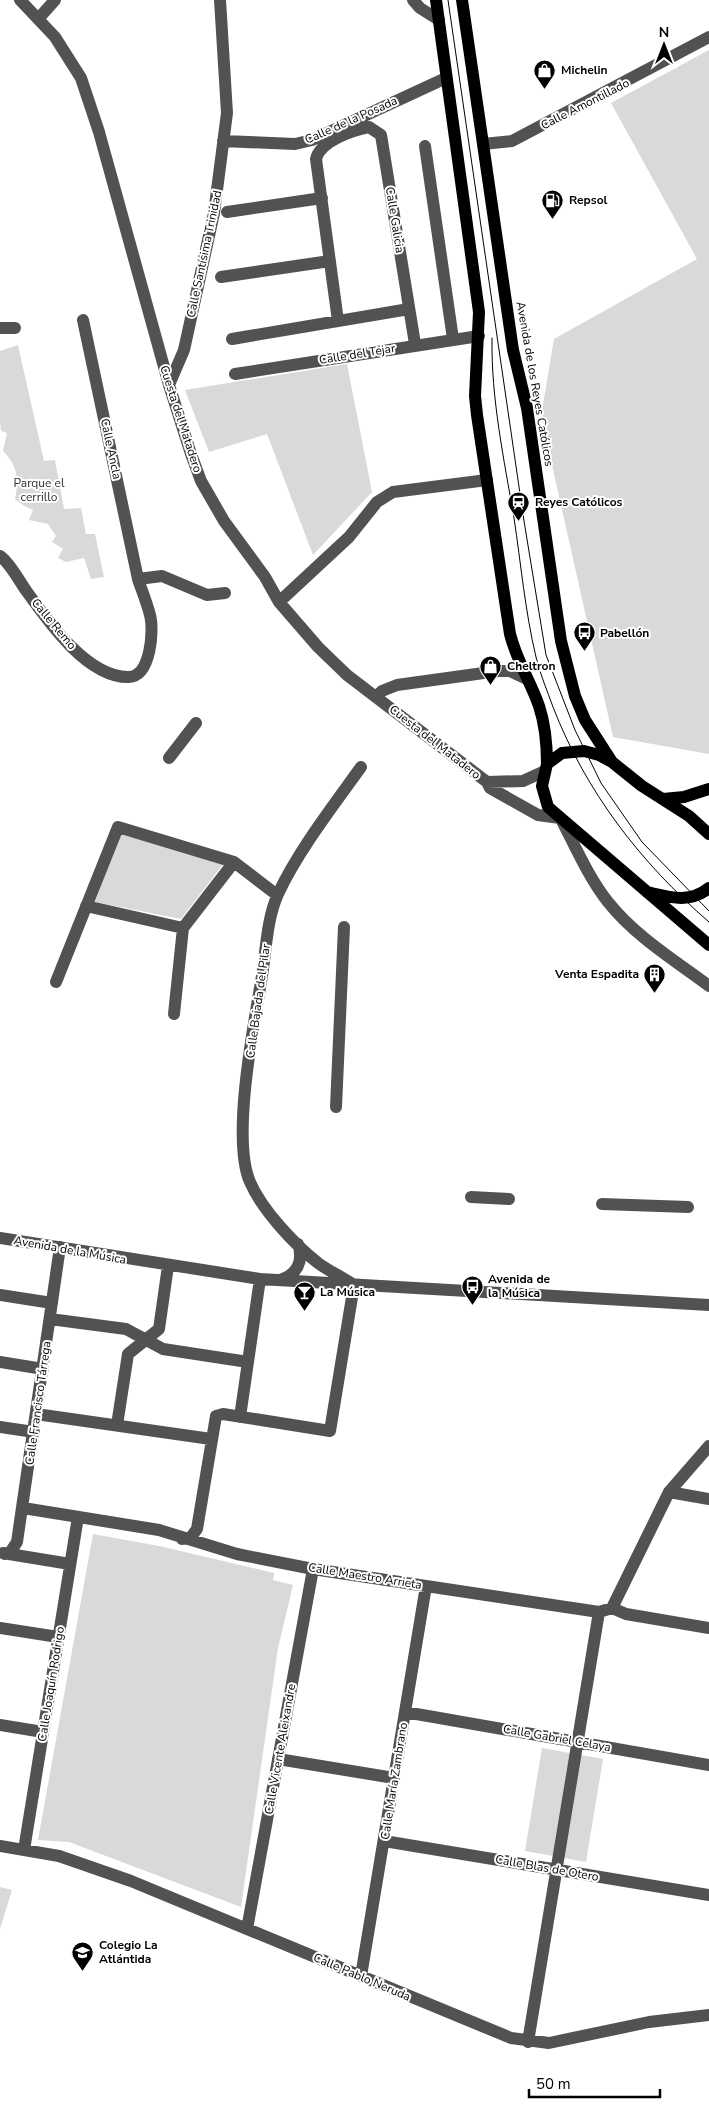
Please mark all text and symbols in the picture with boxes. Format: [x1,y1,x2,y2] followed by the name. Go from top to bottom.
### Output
[639,20,689,70] north arrow
[659,23,669,42] text: N
[533,58,557,89] shop icon: Michelin
[561,62,608,78] place label: Michelin
[538,75,632,133] street label: Calle Amontillado
[302,92,400,148] street label: Calle de la Posada
[382,186,408,254] street label: Calle Galicia
[541,188,565,219] fuel station icon: Repsol
[183,189,225,319] street label: Calle Santísima Trinidad
[569,192,608,208] place label: Repsol
[513,300,557,468] street label: Avenida de los Reyes Católicos
[318,340,397,368] street label: Calle del Tejar
[156,363,206,475] street label: Cuesta del Matadero
[97,417,125,481] street label: Calle Ancla
[13,475,65,505] park label: Parque el cerrillo
[507,490,531,521] station icon: Reyes Católicos
[535,494,623,510] place label: Reyes Católicos
[28,595,80,653] street label: Calle Remo
[572,621,596,652] bus stop icon: Pabellón
[600,625,649,641] place label: Pabellón
[479,654,503,685] shop icon: Cheltron
[507,658,556,674] place label: Cheltron
[386,701,484,783] street label: Cuesta del Matadero
[242,942,274,1059] street label: Calle Bajada del Pilar
[643,962,667,993] building icon: Venta Espadita
[554,966,639,982] place label: Venta Espadita
[13,1232,127,1268] street label: Avenida de la Música
[488,1271,551,1301] place label: Avenida de la Música
[460,1274,484,1305] bus stop icon: Avenida de la Música
[292,1280,316,1311] bar icon: La Música
[320,1284,375,1300] place label: La Música
[21,1340,55,1466] street label: Calle Francisco Tárrega
[307,1559,423,1593] street label: Calle Maestro Arrieta
[34,1625,68,1743] street label: Calle Joaquín Rodrigo
[261,1682,299,1816] street label: Calle Vicente Aleixandre
[377,1721,411,1841] street label: Calle María Zambrano
[502,1721,612,1755] street label: Calle Gabriel Celaya
[494,1851,600,1885] street label: Calle Blas de Otero
[99,1937,158,1967] place label: Colegio La Atlántida
[71,1940,95,1971] school or university icon: Colegio La Atlántida
[311,1949,413,2005] street label: Calle Pablo Neruda
[529,2066,660,2098] scale bar
[536,2074,571,2094] text: 50 m

